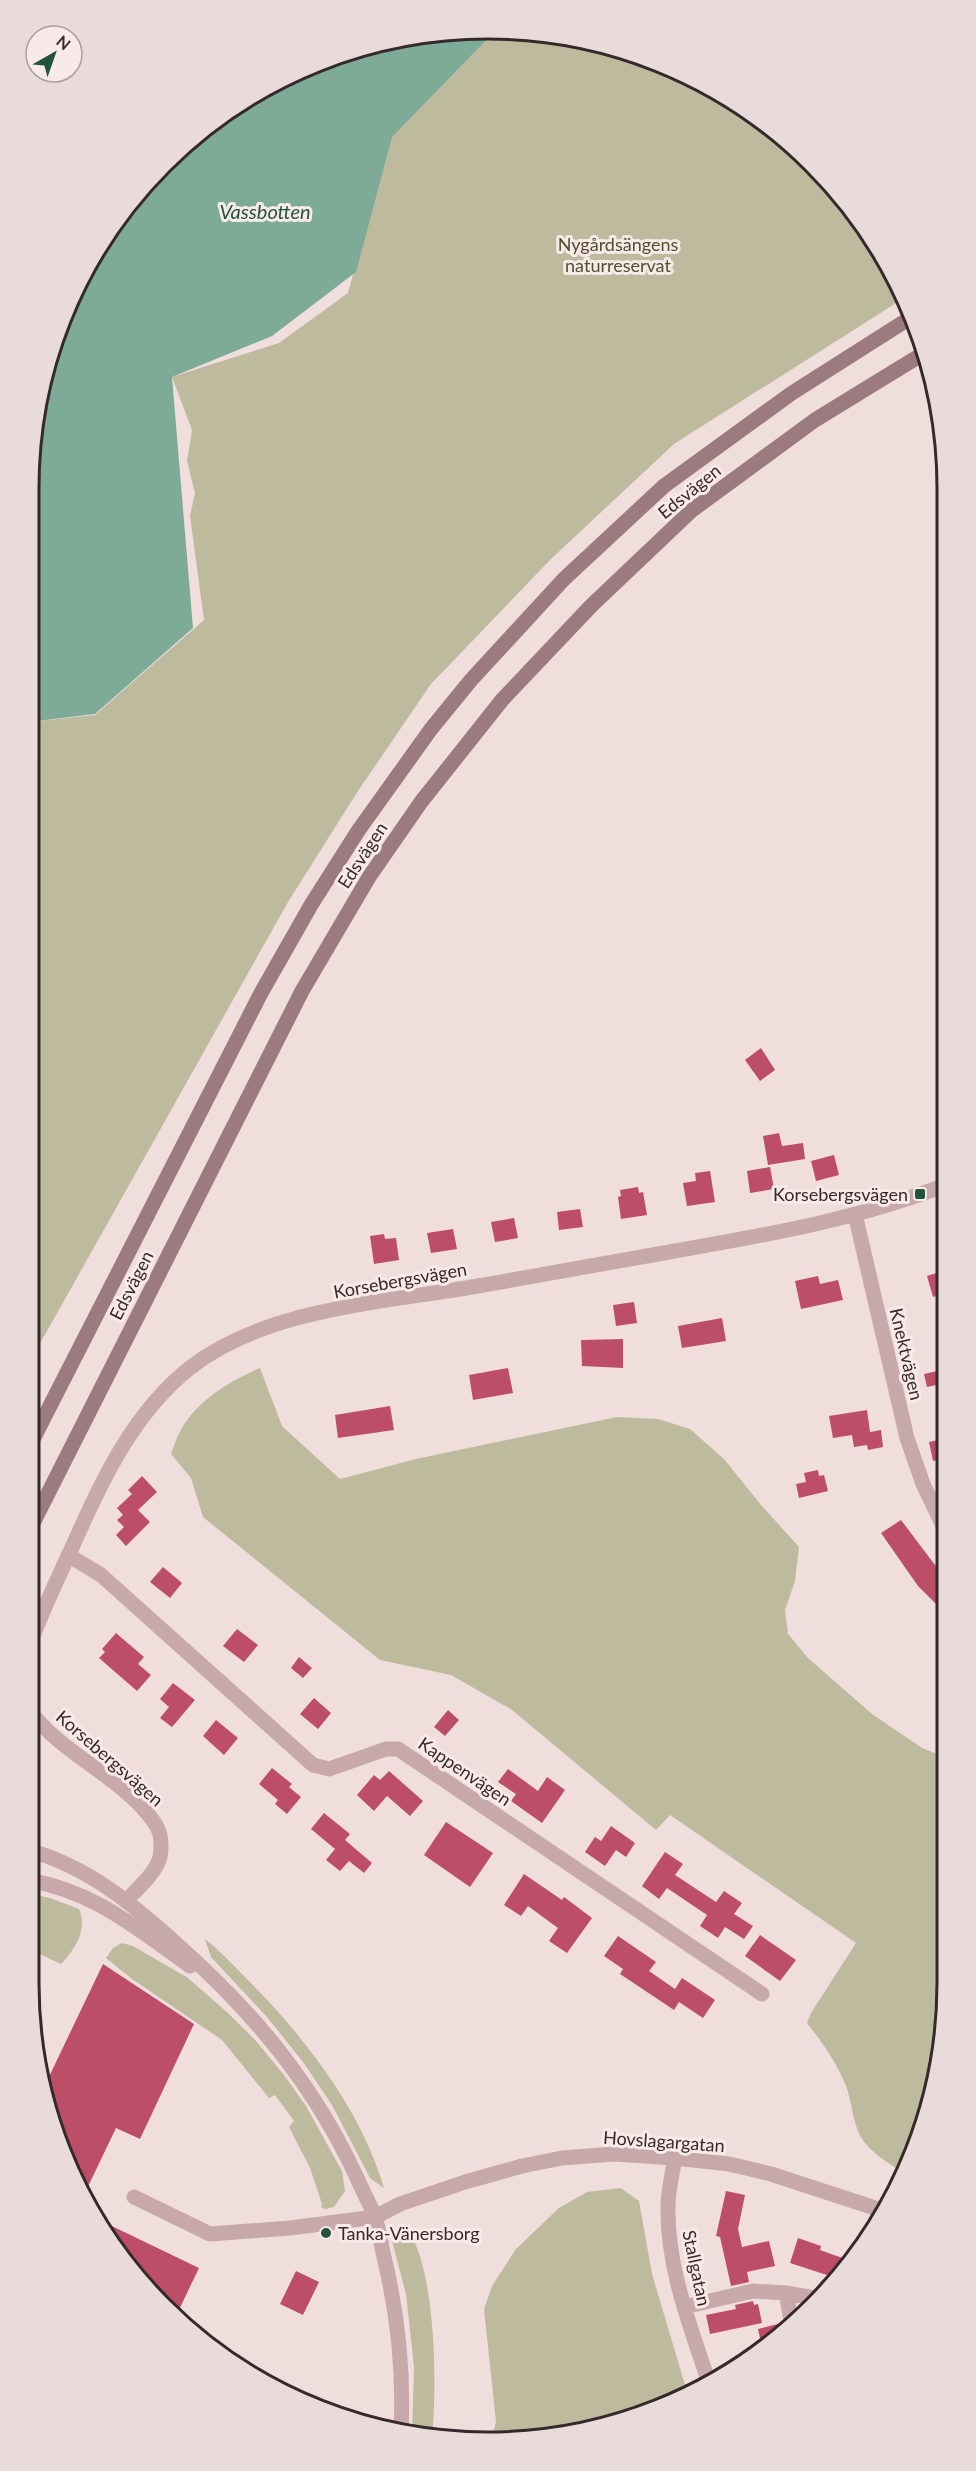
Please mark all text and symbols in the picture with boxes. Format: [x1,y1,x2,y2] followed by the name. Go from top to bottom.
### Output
[24,24,84,84] north arrow
[53,31,75,53] text: N
[219,199,311,223] water label: Vassbotten
[558,233,678,276] park label: Nygårdsängens naturreservat
[653,459,725,523] street label: Edsvägen
[332,818,392,892] street label: Edsvägen
[773,1183,908,1205] place label: Korsebergsvägen
[913,1187,927,1201] marker: Korsebergsvägen
[104,1247,158,1323] street label: Edsvägen
[332,1257,468,1303] street label: Korsebergsvägen
[886,1306,928,1402] street label: Knektvägen
[52,1705,168,1811] street label: Korsebergsvägen
[414,1732,516,1810] street label: Kappenvägen
[602,2126,726,2156] street label: Hovslagargatan
[338,2222,480,2244] place label: Tanka-Vänersborg
[319,2226,333,2240] marker: Tanka-Vänersborg
[678,2228,716,2308] street label: Stallgatan

